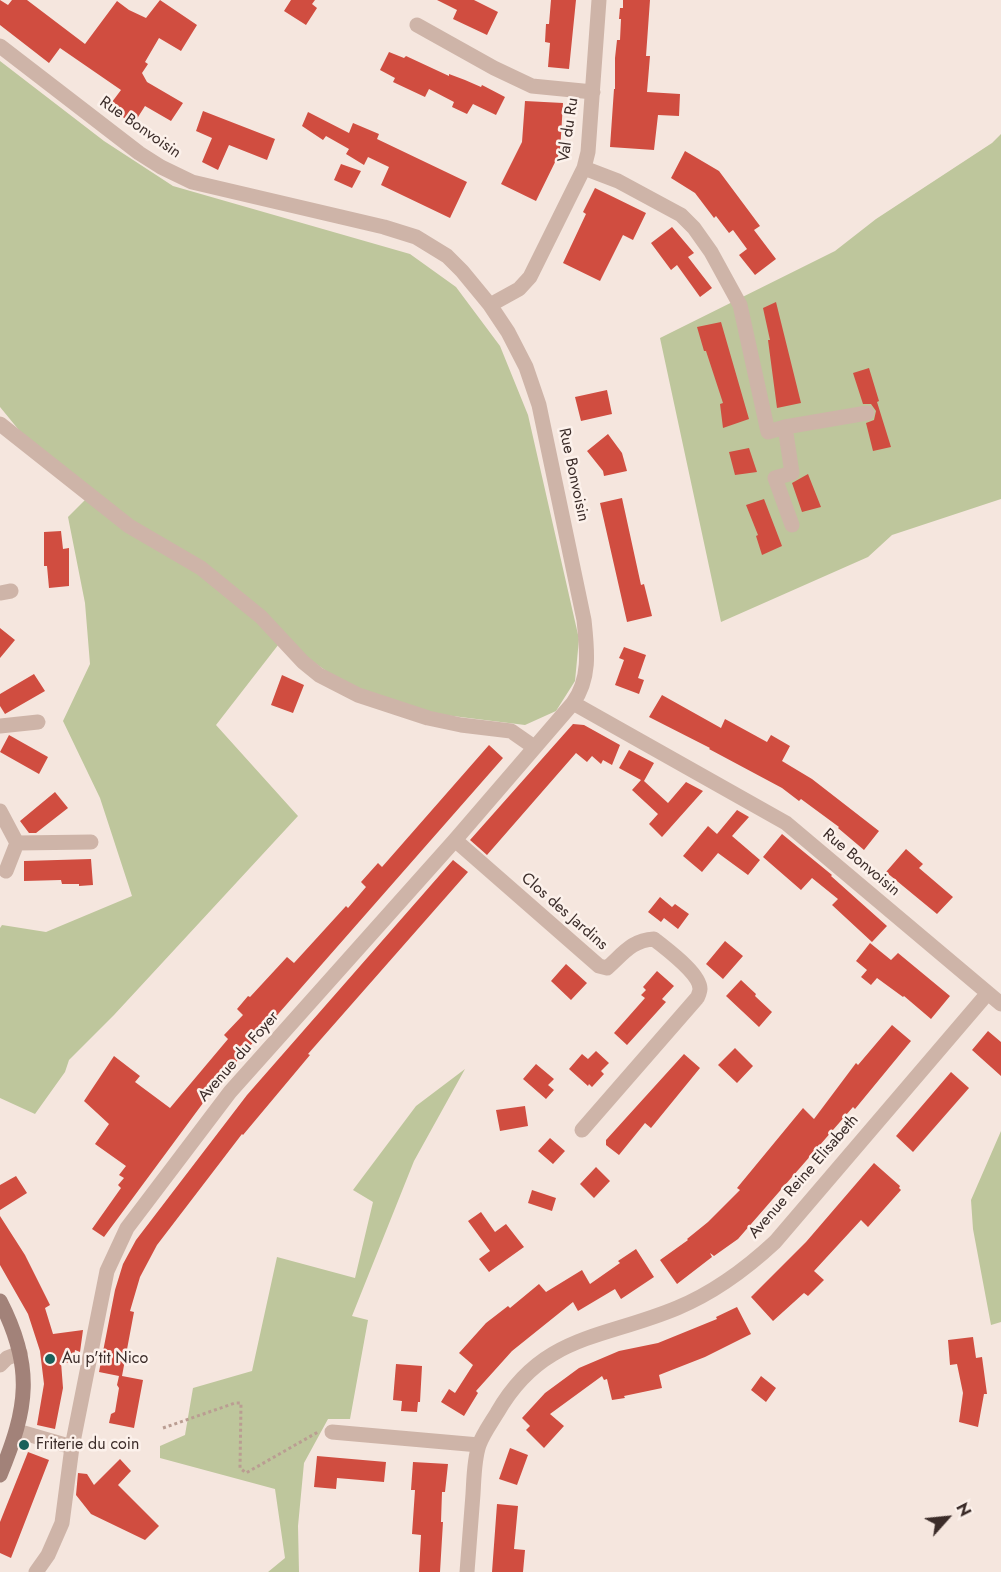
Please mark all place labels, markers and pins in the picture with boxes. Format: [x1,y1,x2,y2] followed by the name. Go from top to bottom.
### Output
[62,1349,148,1369] place label: Au p'tit Nico
[43,1352,57,1366] marker: Au p'tit Nico
[36,1435,139,1455] place label: Friterie du coin
[17,1438,31,1452] marker: Friterie du coin

